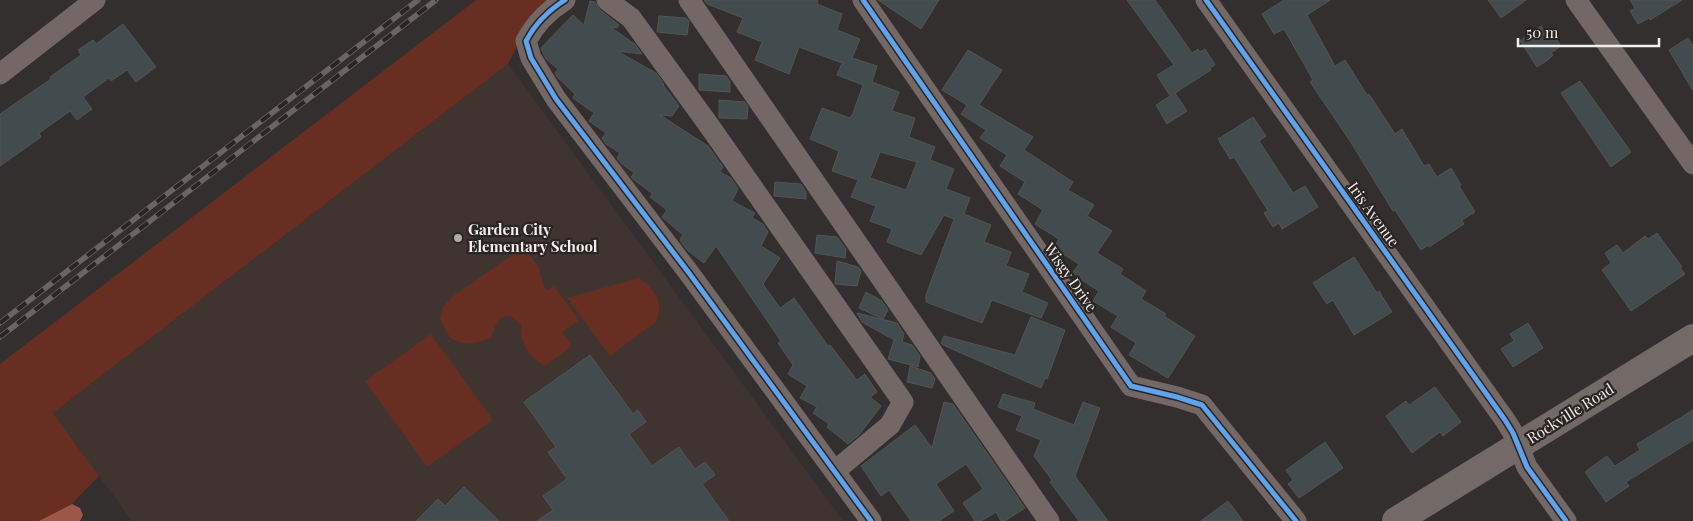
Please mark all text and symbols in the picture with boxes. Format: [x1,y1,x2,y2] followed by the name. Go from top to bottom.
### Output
[1518,15,1659,47] scale bar
[1526,22,1559,42] text: 50 m
[1344,178,1404,250] street label: Iris Avenue
[468,219,598,256] place label: Garden City Elementary School
[452,232,464,244] marker: Garden City Elementary School
[1039,238,1102,315] street label: Wisgy Drive
[1523,378,1618,448] street label: Rockville Road

